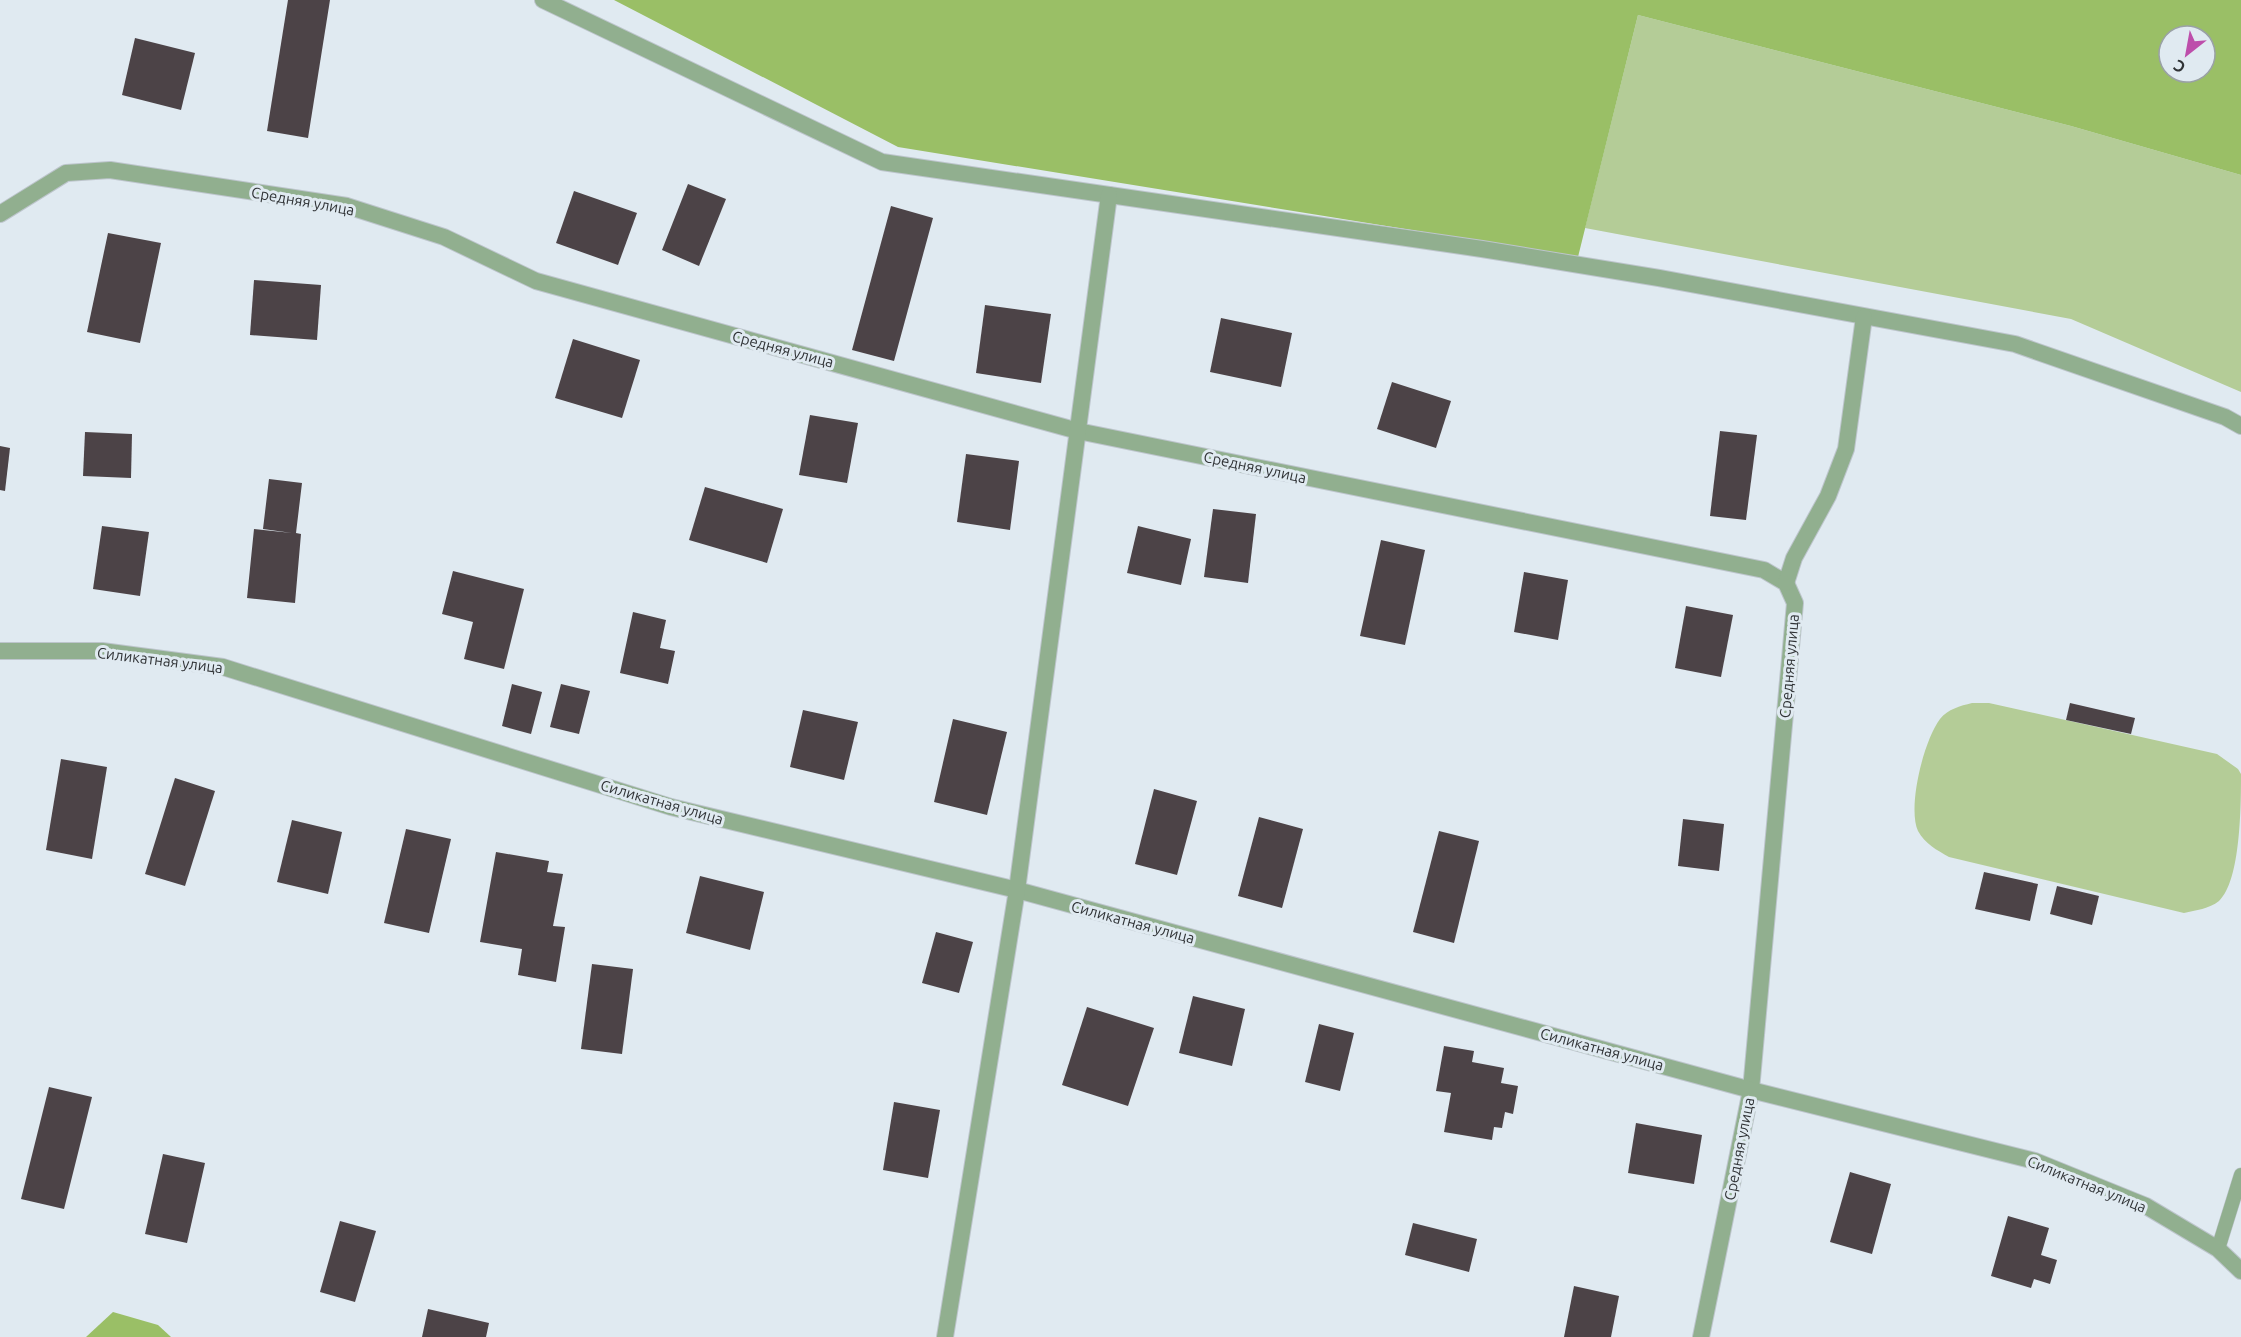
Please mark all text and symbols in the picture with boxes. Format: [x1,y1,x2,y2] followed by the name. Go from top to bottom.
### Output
[2157,24,2217,84] north arrow
[2170,57,2188,77] text: С
[250,184,356,218] street label: Средняя улица
[730,327,836,371] street label: Средняя улица
[1202,448,1308,486] street label: Средняя улица
[1776,613,1802,719] street label: Средняя улица
[96,644,224,676] street label: Силикатная улица
[599,776,725,828] street label: Силикатная улица
[1070,897,1196,947] street label: Силикатная улица
[1539,1024,1665,1074] street label: Силикатная улица
[1721,1096,1757,1202] street label: Средняя улица
[2025,1152,2149,1216] street label: Силикатная улица

